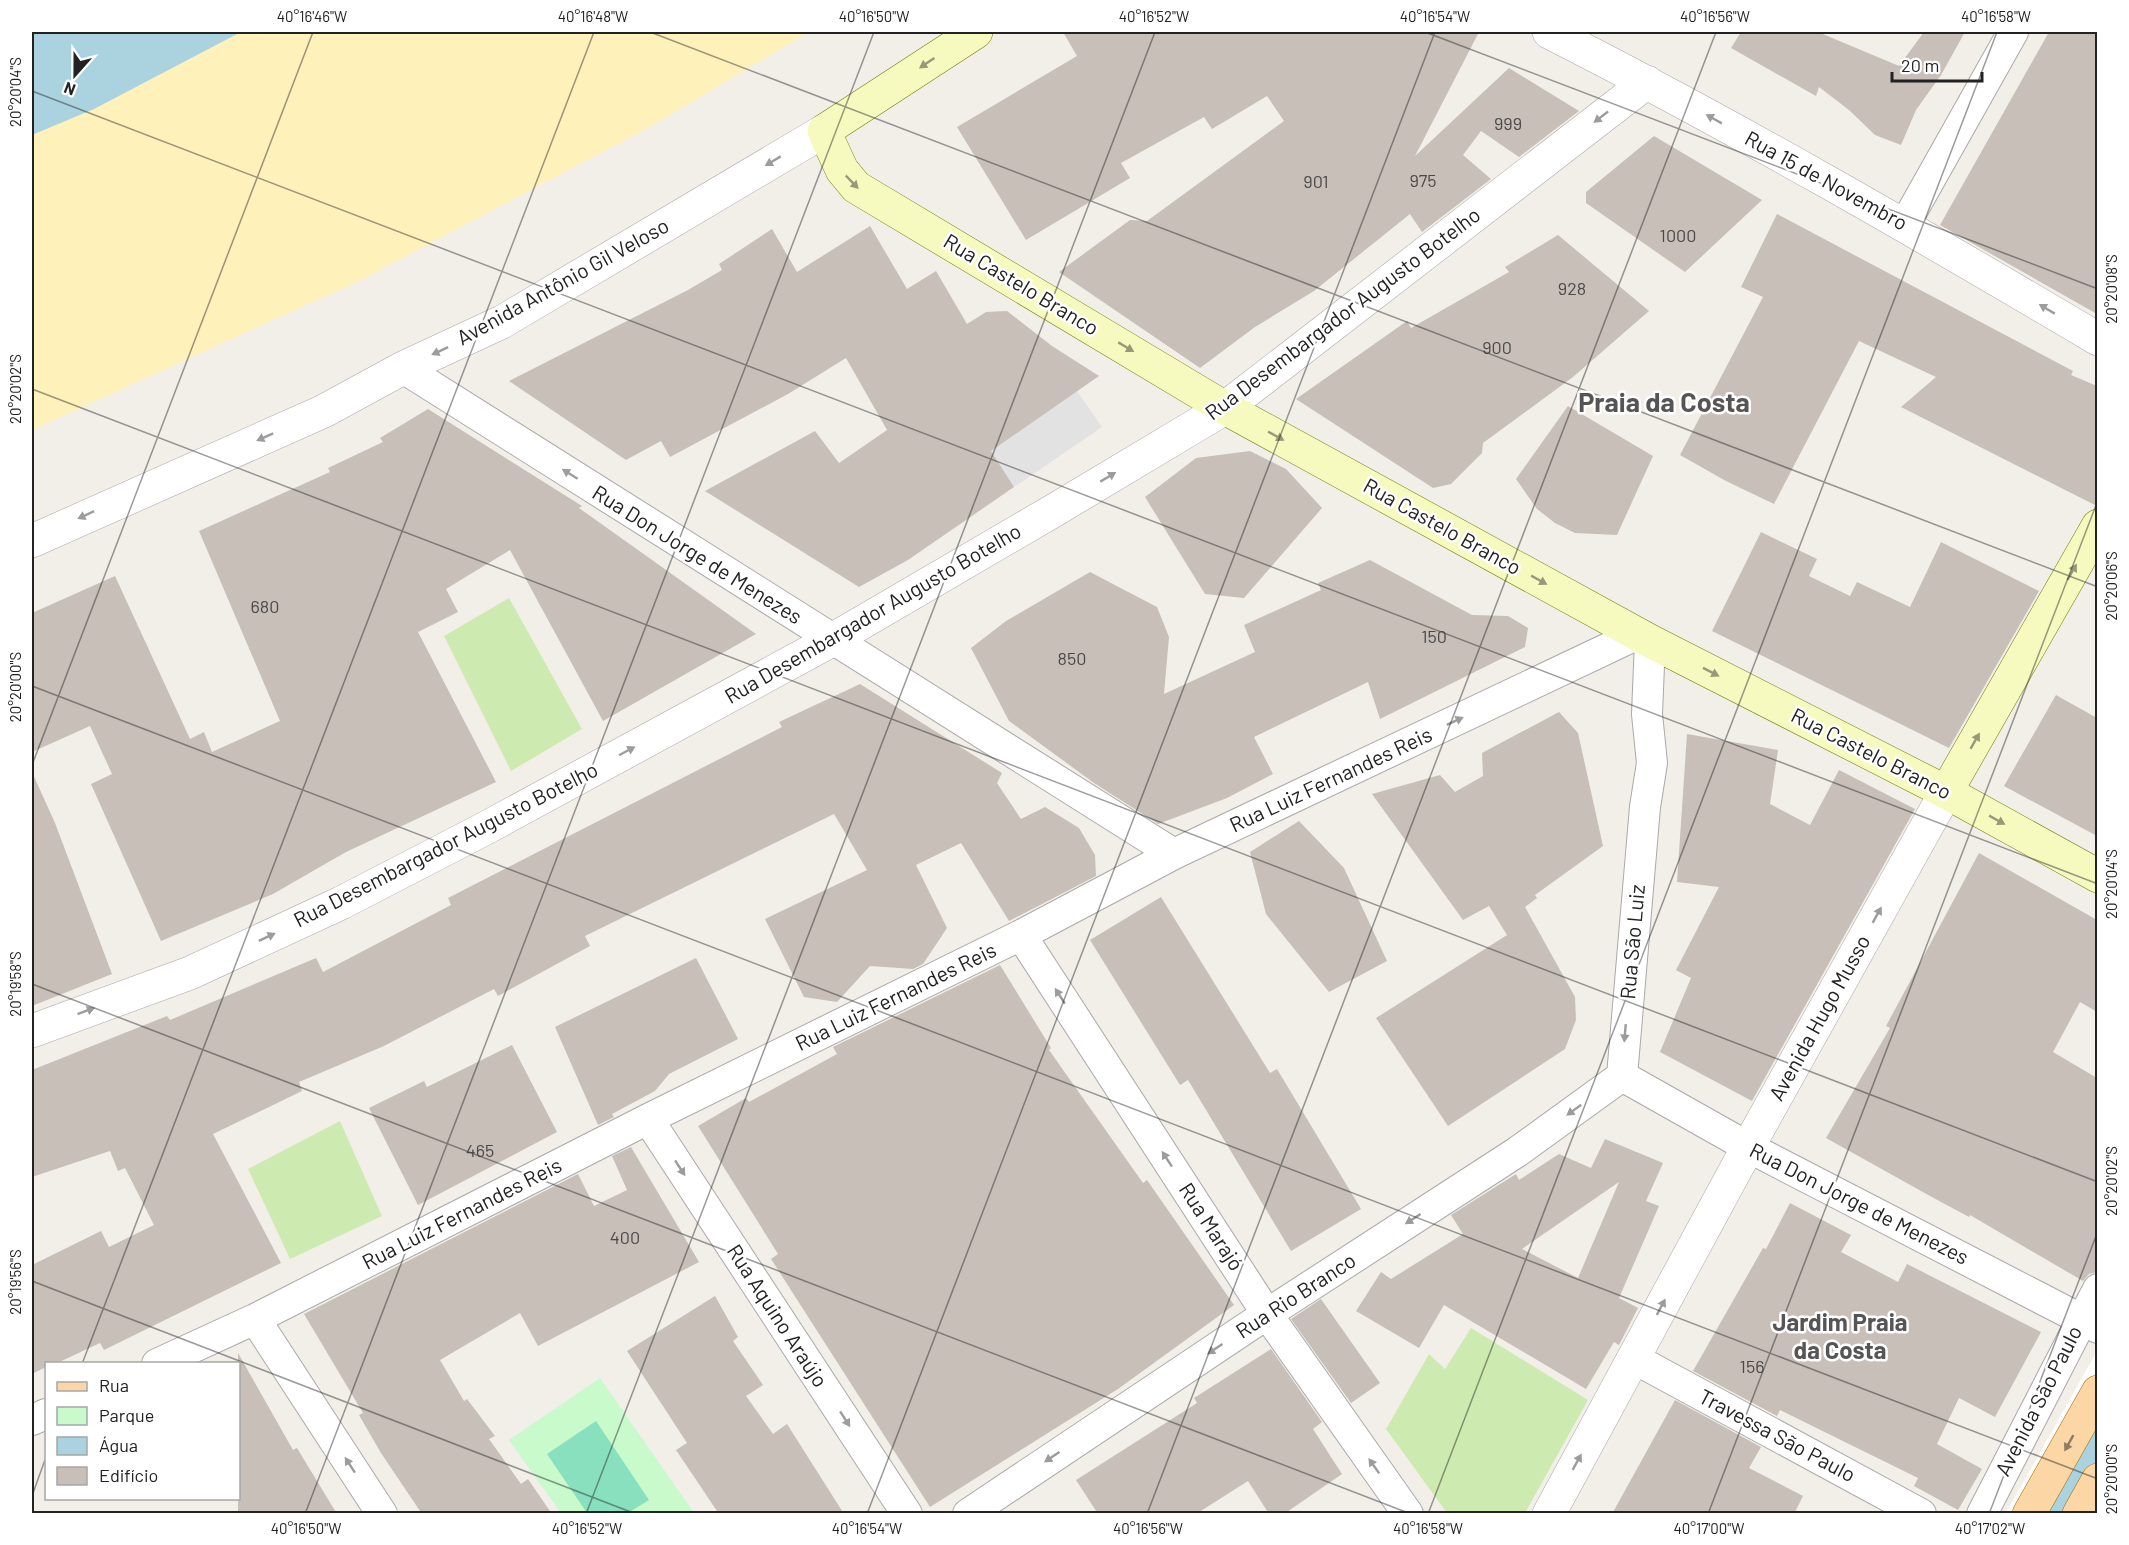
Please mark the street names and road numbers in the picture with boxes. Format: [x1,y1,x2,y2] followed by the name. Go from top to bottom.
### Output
[1741,125,1912,235] street label: Rua 15 de Novembro
[1200,201,1485,424] street label: Rua Desembargador Augusto Botelho
[452,212,673,349] street label: Avenida Antônio Gil Veloso
[940,228,1104,340] street label: Rua Castelo Branco
[1360,472,1526,579] street label: Rua Castelo Branco
[588,479,807,629] street label: Rua Don Jorge de Menezes
[720,517,1025,708] street label: Rua Desembargador Augusto Botelho
[1787,701,1956,804] street label: Rua Castelo Branco
[1225,721,1436,837] street label: Rua Luiz Fernandes Reis
[289,756,602,932] street label: Rua Desembargador Augusto Botelho
[1614,883,1649,1000] street label: Rua São Luiz
[1763,930,1875,1104] street label: Avenida Hugo Musso
[791,936,1000,1055] street label: Rua Luiz Fernandes Reis
[1746,1136,1973,1269] street label: Rua Don Jorge de Menezes
[357,1151,565,1274] street label: Rua Luiz Fernandes Reis
[1175,1178,1250,1275] street label: Rua Marajó
[723,1239,834,1391] street label: Rua Aquino Araújo
[1231,1247,1360,1343] street label: Rua Rio Branco
[1989,1321,2086,1480] street label: Avenida São Paulo
[1695,1383,1860,1486] street label: Travessa São Paulo

